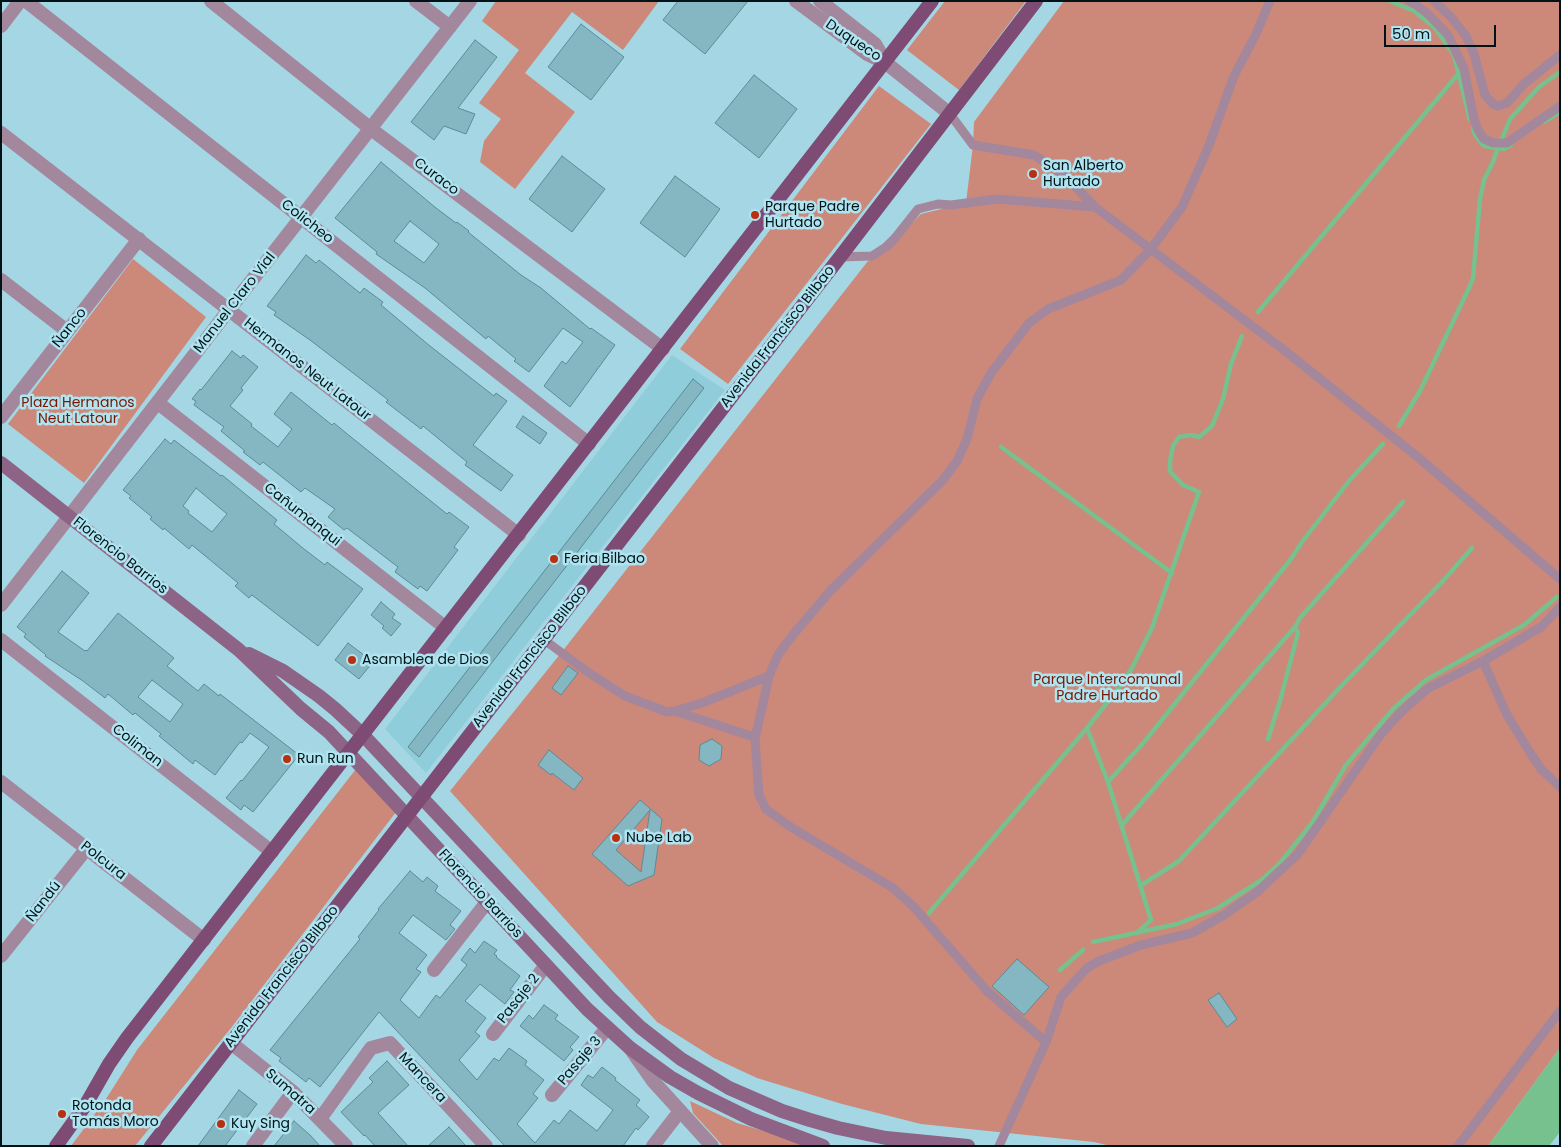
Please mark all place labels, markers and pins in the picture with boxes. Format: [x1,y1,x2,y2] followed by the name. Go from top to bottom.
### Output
[1043,158,1124,190] place label: San Alberto Hurtado
[1027,168,1039,180] marker: San Alberto Hurtado
[765,199,860,232] place label: Parque Padre Hurtado
[749,209,761,221] marker: Parque Padre Hurtado
[564,551,645,567] place label: Feria Bilbao
[548,553,560,565] marker: Feria Bilbao
[362,652,489,668] place label: Asamblea de Dios
[346,654,358,666] marker: Asamblea de Dios
[297,751,354,767] place label: Run Run
[281,753,293,765] marker: Run Run
[626,830,692,846] place label: Nube Lab
[610,832,622,844] marker: Nube Lab
[72,1098,159,1130] place label: Rotonda Tomás Moro
[56,1108,68,1120] marker: Rotonda Tomás Moro
[231,1116,290,1132] place label: Kuy Sing
[215,1118,227,1130] marker: Kuy Sing

